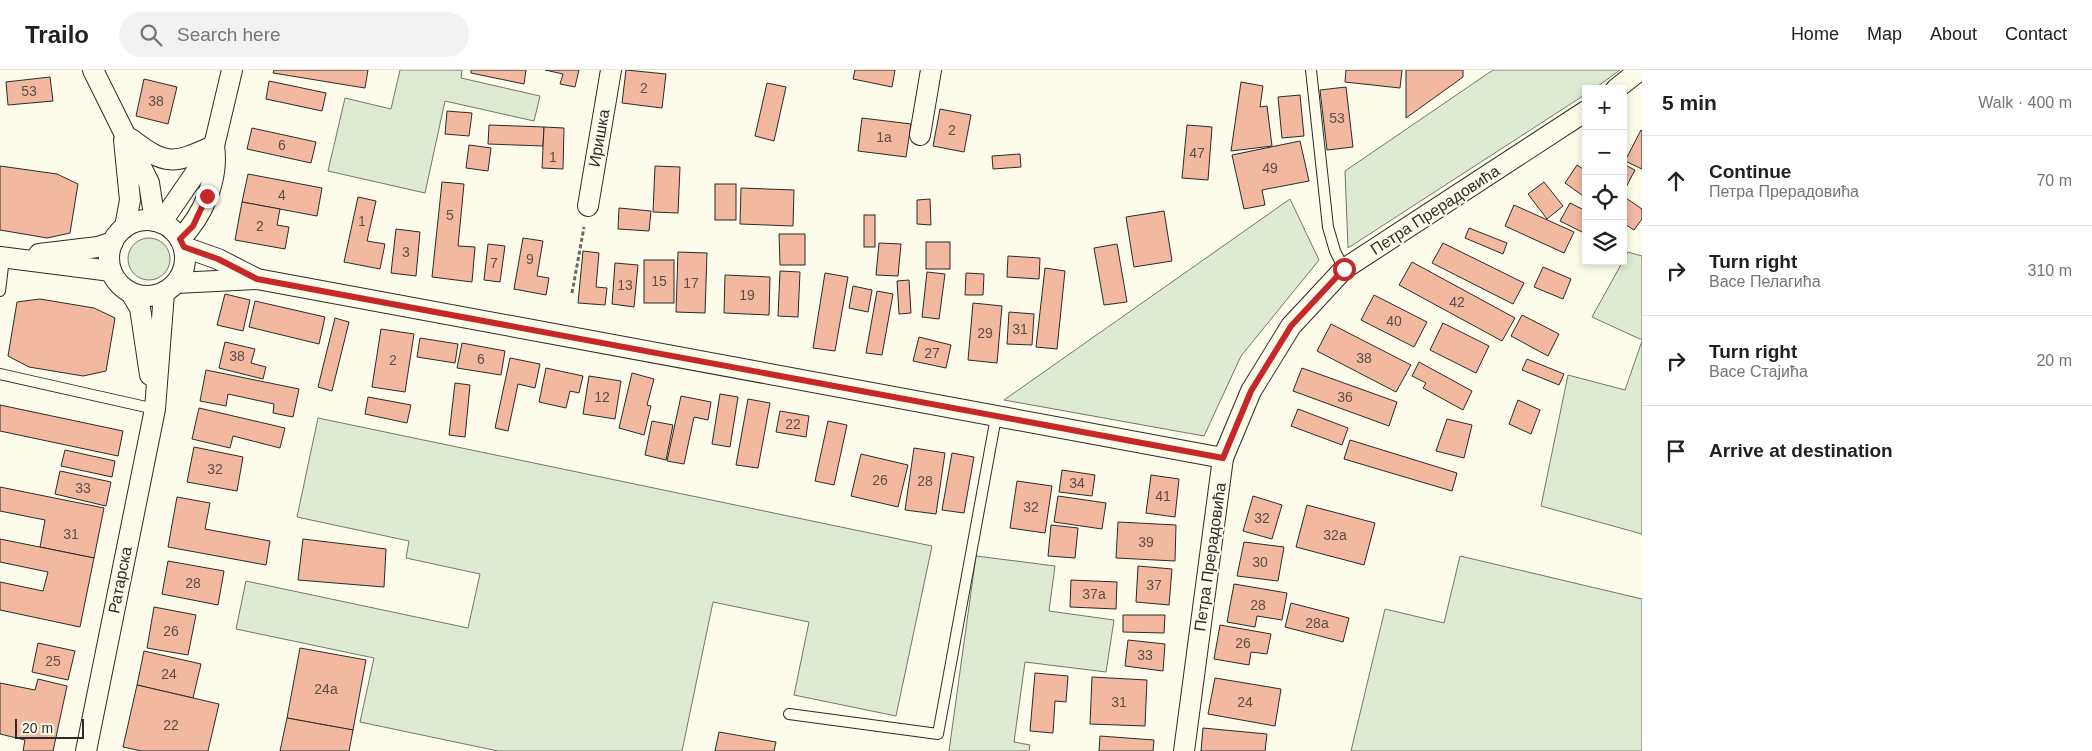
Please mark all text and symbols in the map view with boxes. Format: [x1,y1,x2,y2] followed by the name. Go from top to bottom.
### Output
[119,12,469,57] search box
[25,21,89,48] text: Trailo
[137,21,165,49] icon: search
[177,24,281,45] text: Search here
[1791,24,1839,44] text: Home
[1867,24,1902,44] text: Map
[1930,24,1977,44] text: About
[2005,24,2067,44] text: Contact
[640,80,648,96] house number: 2
[21,83,37,99] house number: 53
[1582,85,1627,265] map controls
[1582,85,1627,130] button: +
[1662,91,1717,114] text: 5 min
[148,93,164,109] house number: 38
[1978,94,2072,111] text: Walk · 400 m
[586,108,612,168] street label: Иришка
[1329,110,1345,126] house number: 53
[948,122,956,138] house number: 2
[876,129,892,145] house number: 1a
[1582,130,1627,175] button: −
[278,137,286,153] house number: 6
[1189,145,1205,161] house number: 47
[549,149,557,165] house number: 1
[1262,160,1278,176] house number: 49
[1709,161,1791,182] text: Continue
[1367,162,1503,258] street label: Петра Прерадовића
[1662,167,1690,195] icon: ahead
[2036,172,2072,189] text: 70 m
[1582,175,1627,220] button: locate
[1709,183,1859,200] text: Петра Прерадовића
[196,185,219,208] route end
[278,187,286,203] house number: 4
[446,207,454,223] house number: 5
[358,213,366,229] house number: 1
[256,218,264,234] house number: 2
[1582,220,1627,265] button: layers
[402,244,410,260] house number: 3
[526,251,534,267] house number: 9
[1709,251,1797,272] text: Turn right
[490,255,498,271] house number: 7
[1662,257,1690,285] icon: right
[1333,258,1356,281] route start
[2028,262,2072,279] text: 310 m
[651,273,667,289] house number: 15
[1709,273,1821,290] text: Васе Пелагића
[683,275,699,291] house number: 17
[617,277,633,293] house number: 13
[739,287,755,303] house number: 19
[1449,294,1465,310] house number: 42
[1386,313,1402,329] house number: 40
[1012,321,1028,337] house number: 31
[977,325,993,341] house number: 29
[1709,341,1797,362] text: Turn right
[924,345,940,361] house number: 27
[1662,347,1690,375] icon: right
[229,348,245,364] house number: 38
[1356,350,1372,366] house number: 38
[477,351,485,367] house number: 6
[389,352,397,368] house number: 2
[2036,352,2072,369] text: 20 m
[1709,363,1808,380] text: Васе Стајића
[594,389,610,405] house number: 12
[1337,389,1353,405] house number: 36
[785,416,801,432] house number: 22
[1662,437,1690,465] icon: arrive
[1709,440,1893,461] text: Arrive at destination
[207,461,223,477] house number: 32
[872,472,888,488] house number: 26
[917,473,933,489] house number: 28
[1069,475,1085,491] house number: 34
[75,480,91,496] house number: 33
[1191,481,1229,632] street label: Петра Прерадовића
[1155,488,1171,504] house number: 41
[1023,499,1039,515] house number: 32
[1254,510,1270,526] house number: 32
[63,526,79,542] house number: 31
[1323,527,1347,543] house number: 32a
[1138,534,1154,550] house number: 39
[105,545,135,615] street label: Ратарска
[1252,554,1268,570] house number: 30
[185,575,201,591] house number: 28
[1146,577,1162,593] house number: 37
[1082,586,1106,602] house number: 37a
[1250,597,1266,613] house number: 28
[1305,615,1329,631] house number: 28a
[163,623,179,639] house number: 26
[1235,635,1251,651] house number: 26
[1137,647,1153,663] house number: 33
[45,653,61,669] house number: 25
[161,666,177,682] house number: 24
[314,681,338,697] house number: 24a
[1111,694,1127,710] house number: 31
[1237,694,1253,710] house number: 24
[15,716,84,739] scale bar
[163,717,179,733] house number: 22
[22,720,53,736] text: 20 m

